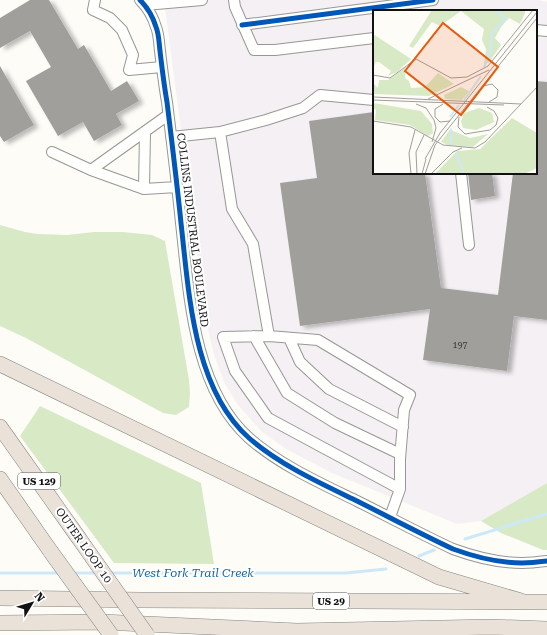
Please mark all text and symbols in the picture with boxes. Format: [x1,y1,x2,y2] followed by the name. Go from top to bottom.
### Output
[373,10,537,174] inset map
[174,132,211,328] street label: COLLINS INDUSTRIAL BOULEVARD
[452,340,468,350] house number: 197
[18,473,60,489] road number: US 129
[53,505,114,585] street label: OUTER LOOP 10
[132,566,254,580] water label: West Fork Trail Creek
[12,583,52,623] north arrow
[32,590,48,605] text: N
[313,593,349,609] road number: US 29

